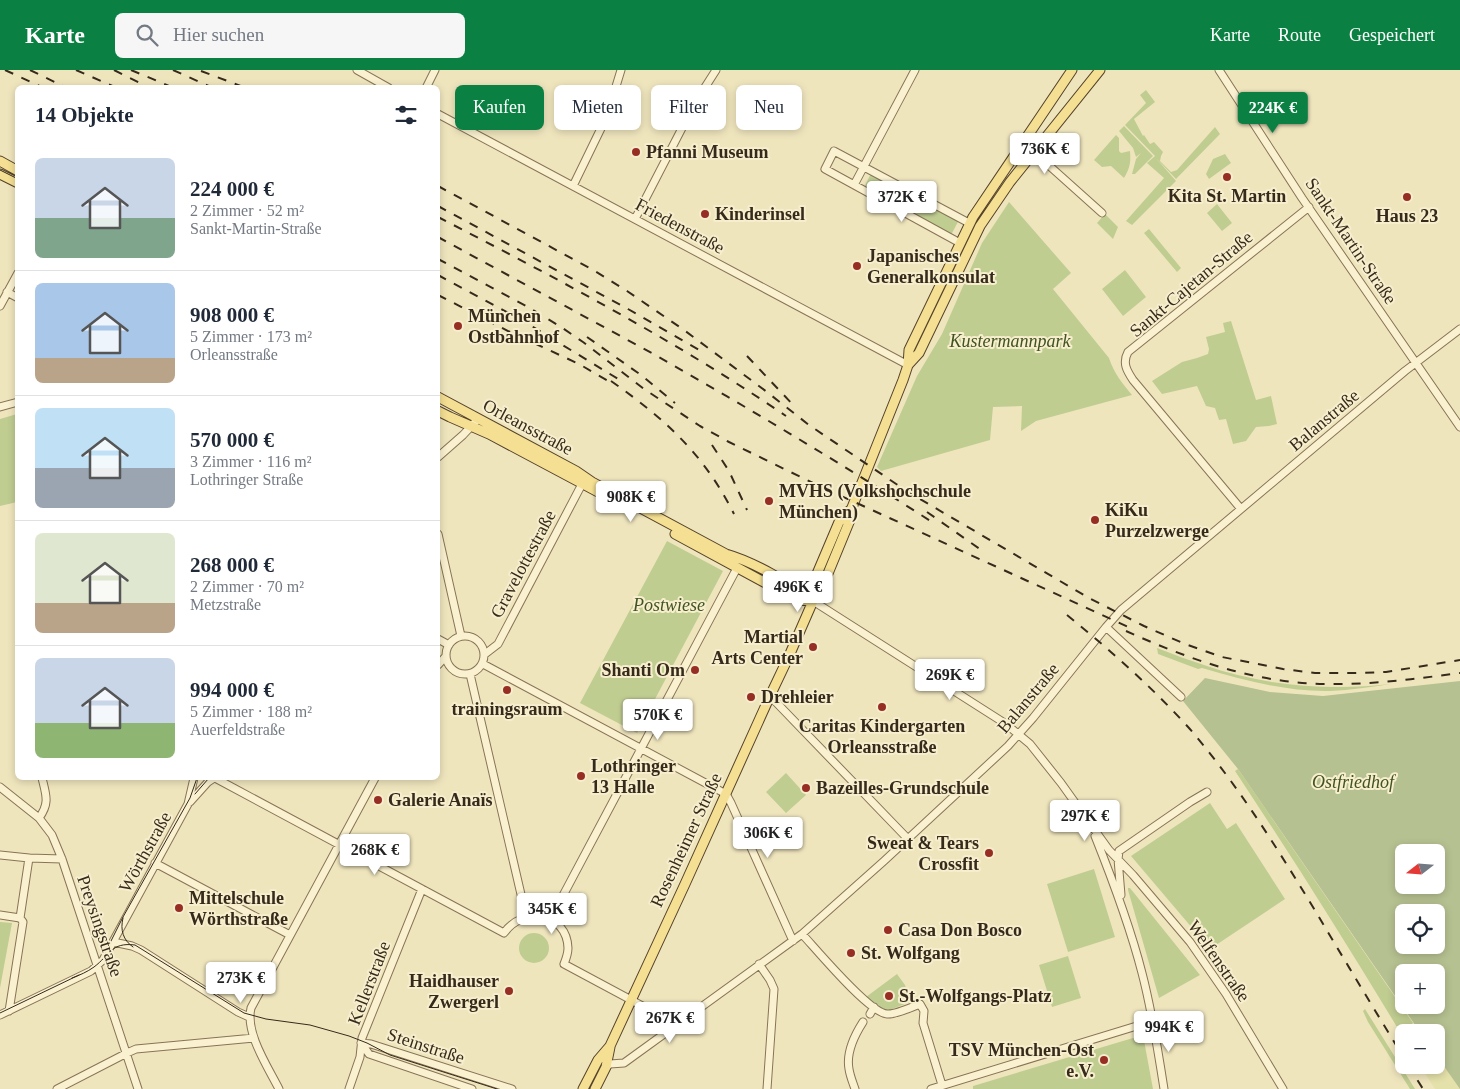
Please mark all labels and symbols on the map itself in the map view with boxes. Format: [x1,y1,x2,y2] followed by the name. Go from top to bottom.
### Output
[1232,92,1314,134] pin: 224K €
[1004,132,1086,175] pin: 736K €
[646,142,769,162] place label: Pfanni Museum
[630,146,642,158] marker: Pfanni Museum
[1221,171,1233,183] marker: Kita St. Martin
[1301,174,1401,308] street label: Sankt-Martin-Straße
[861,180,943,223] pin: 372K €
[1168,186,1286,206] place label: Kita St. Martin
[1401,191,1413,203] marker: Haus 23
[632,194,728,258] street label: Friedenstraße
[715,204,805,224] place label: Kinderinsel
[1376,206,1438,226] place label: Haus 23
[699,208,711,220] marker: Kinderinsel
[1126,227,1256,341] street label: Sankt-Cajetan-Straße
[867,246,995,287] place label: Japanisches Generalkonsulat
[851,260,863,272] marker: Japanisches Generalkonsulat
[468,306,560,347] place label: München Ostbahnhof
[452,320,464,332] marker: München Ostbahnhof
[949,331,1072,351] park label: Kustermannpark
[1285,385,1363,455] street label: Balanstraße
[480,395,576,459] street label: Orleansstraße
[590,480,672,523] pin: 908K €
[779,481,971,523] place label: MVHS (Volkshochschule München)
[763,495,775,507] marker: MVHS (Volkshochschule München)
[1105,500,1209,541] place label: KiKu Purzelzwerge
[486,507,560,621] street label: Gravelottestraße
[1089,514,1101,526] marker: KiKu Purzelzwerge
[757,570,839,613] pin: 496K €
[632,595,705,615] park label: Postwiese
[712,627,803,668] place label: Martial Arts Center
[807,641,819,653] marker: Martial Arts Center
[909,658,991,701] pin: 269K €
[993,659,1063,737] street label: Balanstraße
[601,660,685,680] place label: Shanti Om
[689,664,701,676] marker: Shanti Om
[501,684,513,696] marker: trainingsraum
[761,687,834,707] place label: Drehleier
[745,691,757,703] marker: Drehleier
[617,698,699,741] pin: 570K €
[451,699,563,719] place label: trainingsraum
[876,701,888,713] marker: Caritas Kindergarten Orleansstraße
[799,716,965,757] place label: Caritas Kindergarten Orleansstraße
[591,756,676,797] place label: Lothringer 13 Halle
[575,770,587,782] marker: Lothringer 13 Halle
[646,770,726,910] street label: Rosenheimer Straße
[1312,772,1397,792] park label: Ostfriedhof
[816,778,989,798] place label: Bazeilles-Grundschule
[800,782,812,794] marker: Bazeilles-Grundschule
[388,790,493,810] place label: Galerie Anaïs
[372,794,384,806] marker: Galerie Anaïs
[1044,800,1126,842] pin: 297K €
[115,808,175,896] street label: Wörthstraße
[727,816,809,859] pin: 306K €
[867,833,979,874] place label: Sweat & Tears Crossfit
[334,834,416,876] pin: 268K €
[1395,844,1445,894] north arrow
[983,847,995,859] marker: Sweat & Tears Crossfit
[73,873,127,979] street label: Preysingstraße
[189,888,288,929] place label: Mittelschule Wörthstraße
[511,892,593,935] pin: 345K €
[173,902,185,914] marker: Mittelschule Wörthstraße
[1184,917,1254,1005] street label: Welfenstraße
[898,920,1022,940] place label: Casa Don Bosco
[882,924,894,936] marker: Casa Don Bosco
[344,938,394,1028] street label: Kellerstraße
[861,943,960,963] place label: St. Wolfgang
[845,947,857,959] marker: St. Wolfgang
[200,962,282,1004] pin: 273K €
[409,971,499,1012] place label: Haidhauser Zwergerl
[503,985,515,997] marker: Haidhauser Zwergerl
[899,986,1052,1006] place label: St.-Wolfgangs-Platz
[883,990,895,1002] marker: St.-Wolfgangs-Platz
[629,1002,711,1044] pin: 267K €
[1128,1010,1210,1053] pin: 994K €
[385,1024,467,1068] street label: Steinstraße
[949,1040,1094,1081] place label: TSV München-Ost e.V.
[1098,1054,1110,1066] marker: TSV München-Ost e.V.

